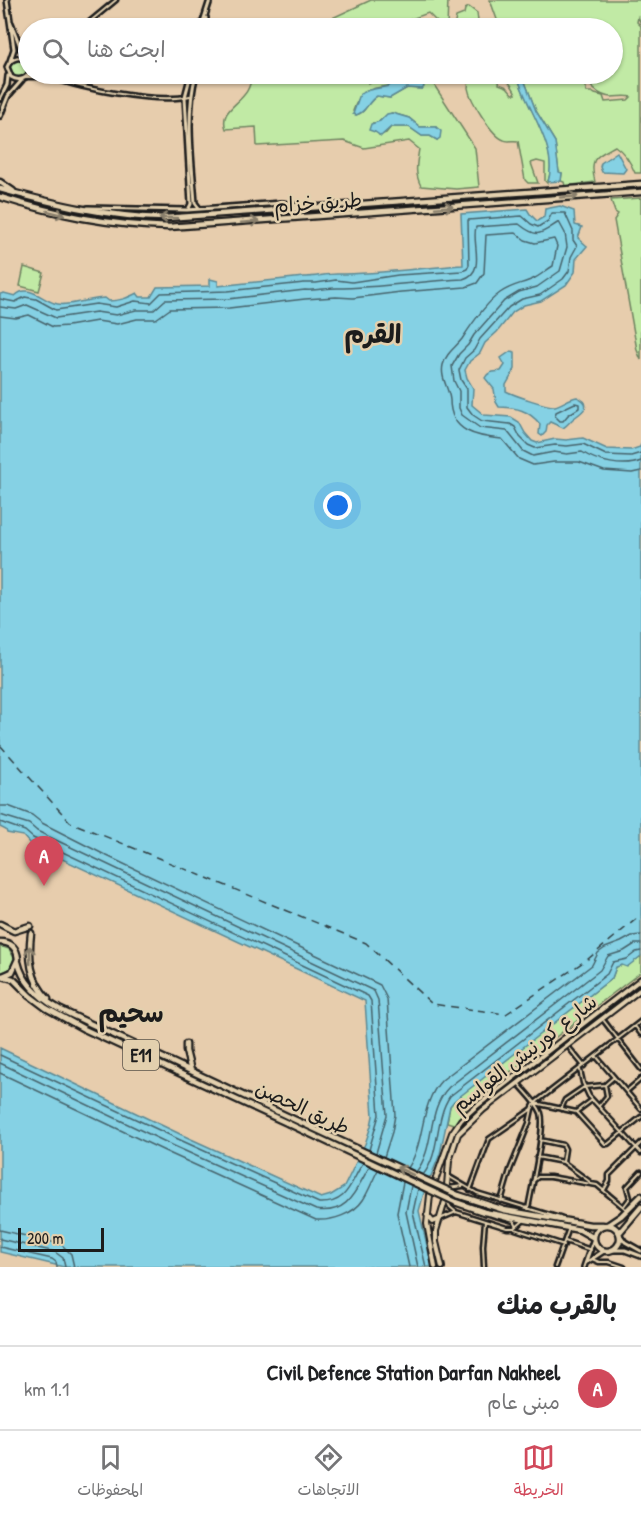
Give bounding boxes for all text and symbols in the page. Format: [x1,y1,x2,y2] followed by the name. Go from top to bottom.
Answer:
[18,18,623,84] search box
[87,34,166,64] text: ابحث هنا
[39,35,72,68] icon: search
[273,185,363,221] street label: طريق خزام
[558,192,578,203] one-way arrow
[434,201,454,212] one-way arrow
[47,207,66,219] one-way arrow
[159,212,179,224] one-way arrow
[239,216,259,227] one-way arrow
[345,316,401,354] district label: القرم
[323,491,352,520] your location
[24,836,63,886] pin: A
[24,946,35,965] one-way arrow
[446,988,603,1120] street label: شارع كورنيش القواسم
[98,995,164,1033] district label: سحيم
[123,1040,159,1070] road number: E11
[251,1073,355,1141] street label: طريق الحصن
[397,1164,415,1176] one-way arrow
[18,1225,104,1252] scale bar
[27,1227,63,1249] text: 200 m
[497,1287,617,1322] text: بالقرب منك
[266,1357,560,1387] text: Civil Defence Station Darfan Nakheel
[24,1375,69,1402] text: 1.1 km
[593,1375,602,1402] text: A
[487,1388,560,1415] text: مبنى عام
[77,1441,143,1504] tab: المحفوظات
[298,1441,359,1504] tab: الاتجاهات
[514,1441,564,1504] tab: الخريطة

